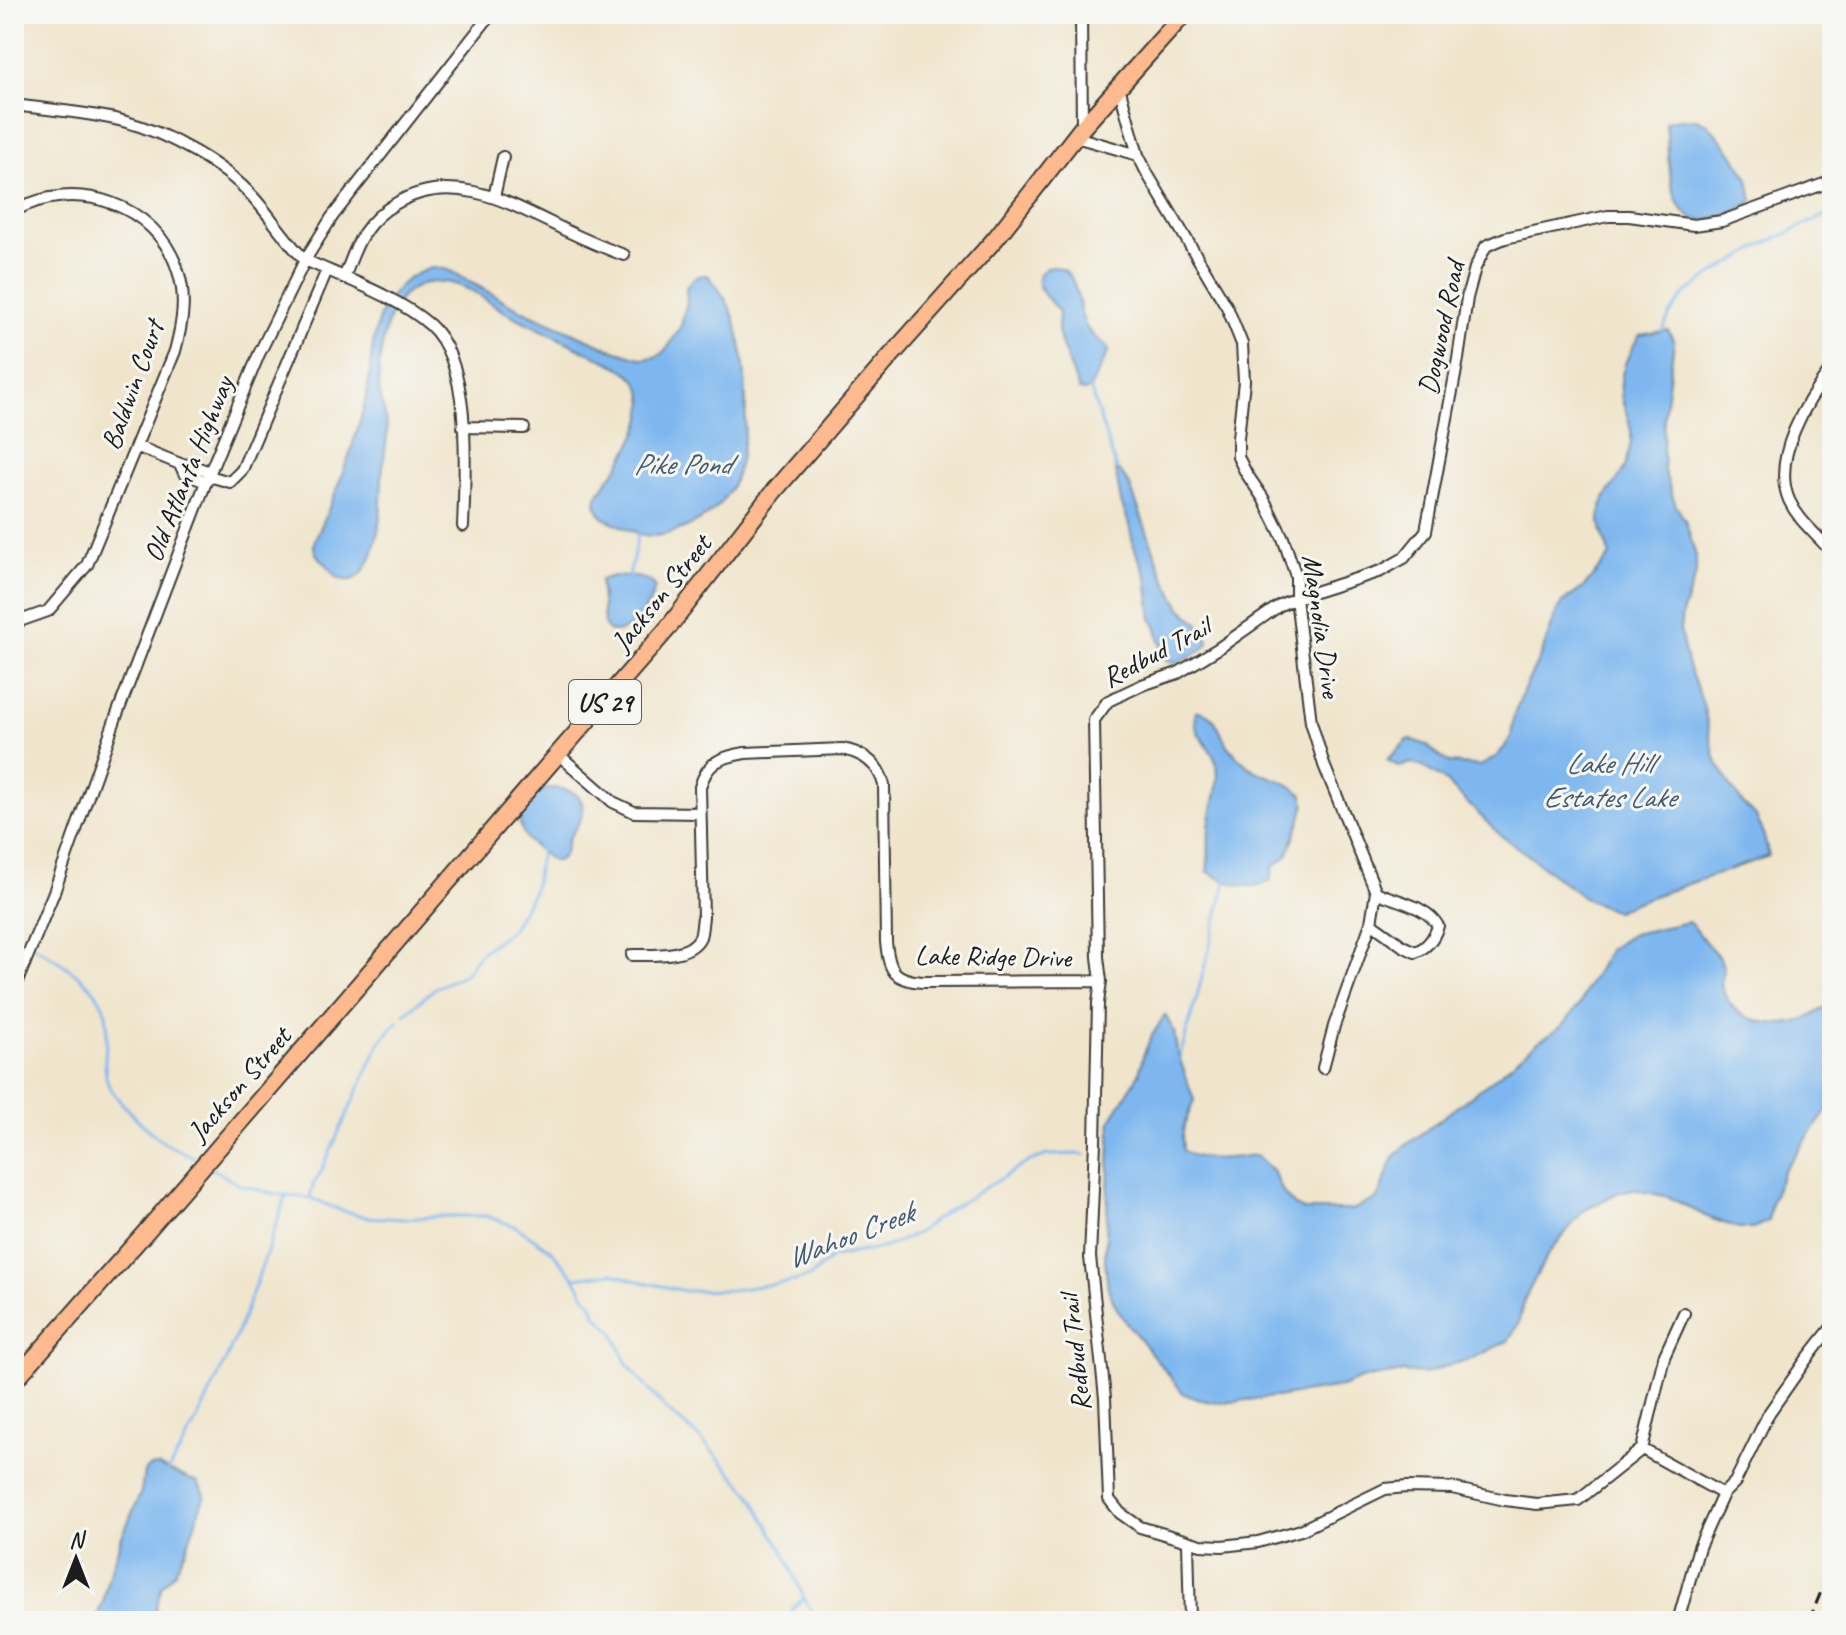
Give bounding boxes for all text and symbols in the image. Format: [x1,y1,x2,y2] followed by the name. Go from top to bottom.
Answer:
[1410,254,1473,398] street label: Dogwood Road
[93,312,173,454] street label: Baldwin Court
[135,369,242,567] street label: Old Atlanta Highway
[633,445,740,483] water label: Pike Pond
[602,525,720,660] street label: Jackson Street
[1295,552,1350,702] street label: Magnolia Drive
[1096,607,1221,695] street label: Redbud Trail
[569,680,641,724] road number: US 29
[1543,744,1679,816] water label: Lake Hill Estates Lake
[915,937,1073,975] street label: Lake Ridge Drive
[179,1018,300,1150] street label: Jackson Street
[781,1191,924,1277] water label: Wahoo Creek
[1051,1288,1099,1413] street label: Redbud Trail
[36,1519,116,1599] north arrow
[69,1526,86,1554] text: N

